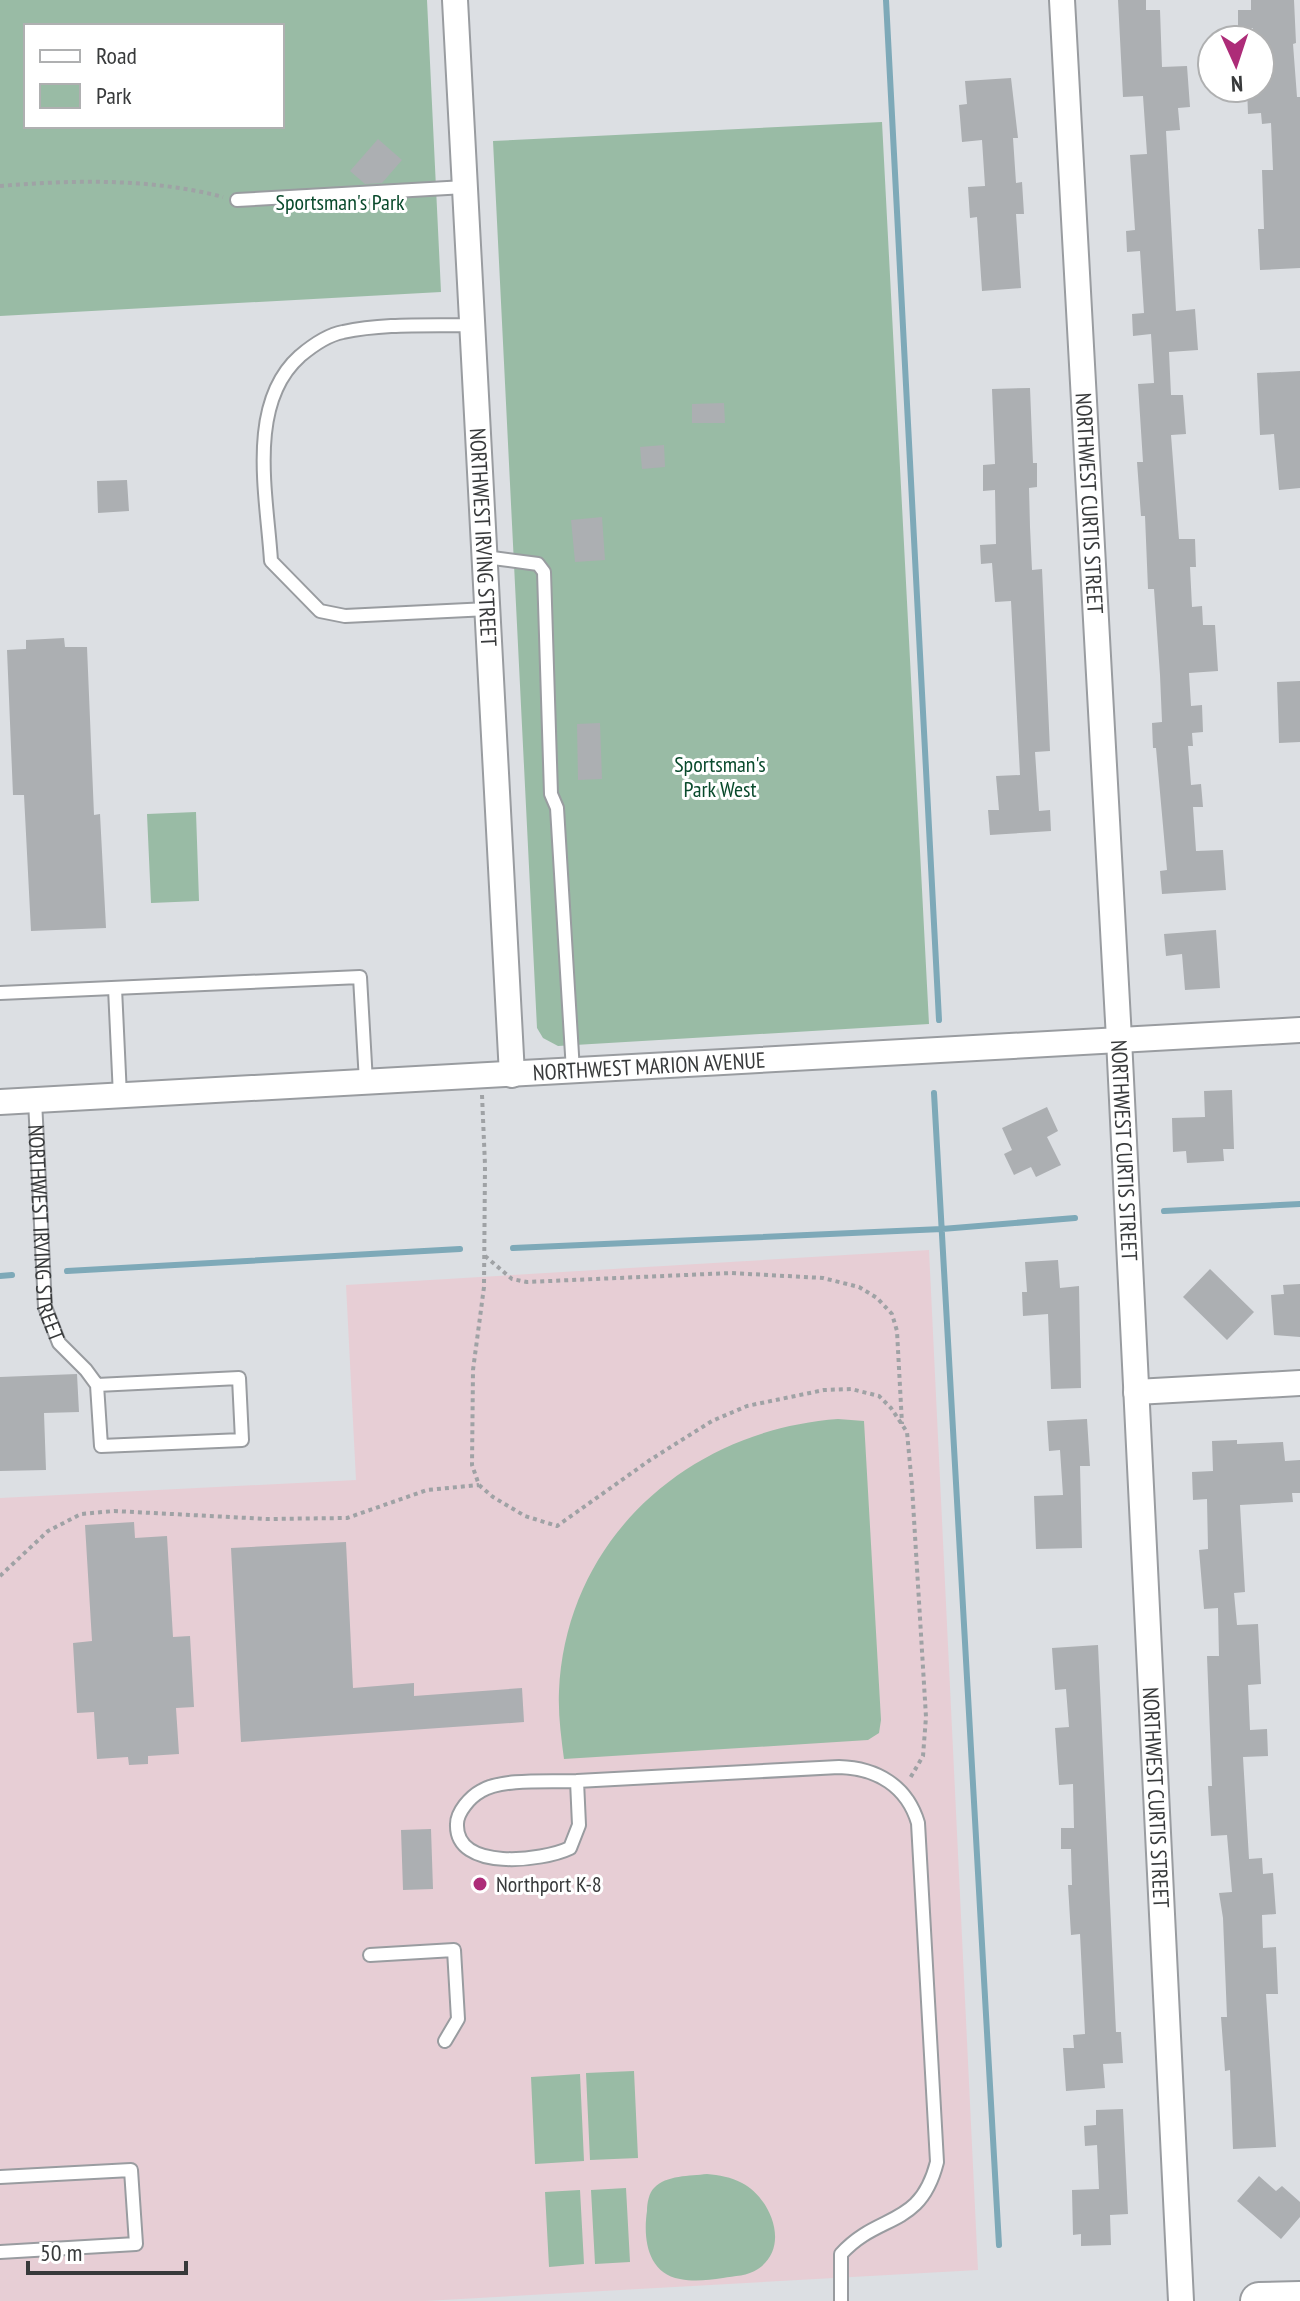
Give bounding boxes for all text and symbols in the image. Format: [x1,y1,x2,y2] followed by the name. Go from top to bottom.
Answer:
[24,24,284,128] legend
[1196,24,1276,104] north arrow
[96,40,137,71] text: Road
[1230,70,1244,98] text: N
[96,80,132,111] text: Park
[276,188,405,216] park label: Sportsman's Park
[1070,392,1110,615] street label: NORTHWEST CURTIS STREET
[464,427,503,647] street label: NORTHWEST IRVING STREET
[674,750,766,803] park label: Sportsman's Park West
[1105,1039,1144,1262] street label: NORTHWEST CURTIS STREET
[532,1046,766,1086] street label: NORTHWEST MARION AVENUE
[22,1124,71,1346] street label: NORTHWEST IRVING STREET
[1137,1686,1176,1909] street label: NORTHWEST CURTIS STREET
[496,1870,602,1898] place label: Northport K-8
[471,1875,489,1893] marker: Northport K-8
[28,2225,186,2275] scale bar
[40,2237,82,2268] text: 50 m

